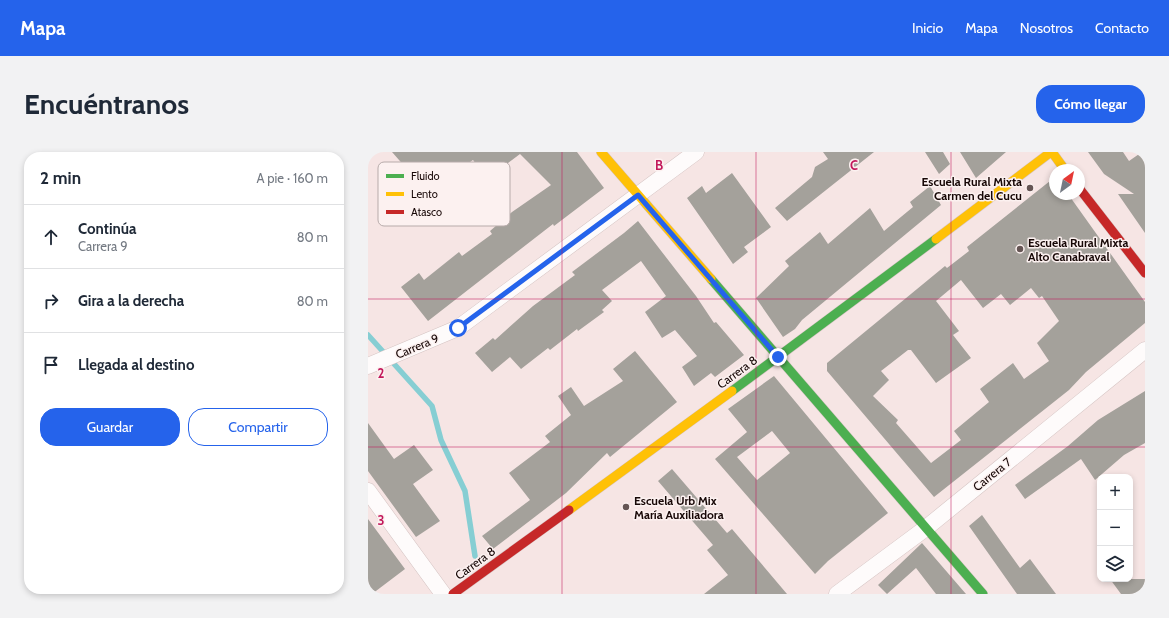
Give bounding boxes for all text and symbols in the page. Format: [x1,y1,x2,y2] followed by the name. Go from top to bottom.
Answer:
[20,17,66,40] text: Mapa
[912,19,943,37] text: Inicio
[965,19,998,37] text: Mapa
[1020,19,1073,37] text: Nosotros
[1095,19,1149,37] text: Contacto
[1036,85,1145,123] button: Cómo llegar
[24,87,189,121] text: Encuéntranos
[655,157,663,173] text: B
[850,157,858,173] text: C
[378,162,510,226] legend
[1049,164,1085,200] north arrow
[40,168,81,188] text: 2 min
[411,169,440,183] text: Fluido
[256,170,328,186] text: A pie · 160 m
[922,174,1022,203] place label: Escuela Rural Mixta Carmen del Cucu
[1025,183,1035,193] marker: Escuela Rural Mixta Carmen del Cucu
[411,187,438,201] text: Lento
[411,205,442,219] text: Atasco
[78,220,136,238] text: Continúa
[40,226,62,248] icon: ahead
[297,229,328,245] text: 80 m
[1028,235,1128,264] place label: Escuela Rural Mixta Alto Canabraval
[78,238,128,254] text: Carrera 9
[1015,244,1025,254] marker: Escuela Rural Mixta Alto Canabraval
[40,290,62,312] icon: right
[78,292,184,310] text: Gira a la derecha
[297,293,328,309] text: 80 m
[449,319,467,337] route start
[393,330,441,362] street label: Carrera 9
[769,348,787,366] route end
[714,352,760,392] street label: Carrera 8
[40,354,62,376] icon: arrive
[78,356,194,374] text: Llegada al destino
[378,365,385,381] text: 2
[40,408,180,446] button: Guardar
[188,408,328,446] button: Compartir
[970,454,1014,494] street label: Carrera 7
[1097,474,1133,582] map controls
[1097,474,1133,510] button: +
[634,493,724,522] place label: Escuela Urb Mix María Auxiliadora
[621,502,631,512] marker: Escuela Urb Mix María Auxiliadora
[1097,510,1133,546] button: −
[377,512,385,528] text: 3
[452,543,498,583] street label: Carrera 8
[1097,546,1133,582] button: layers

